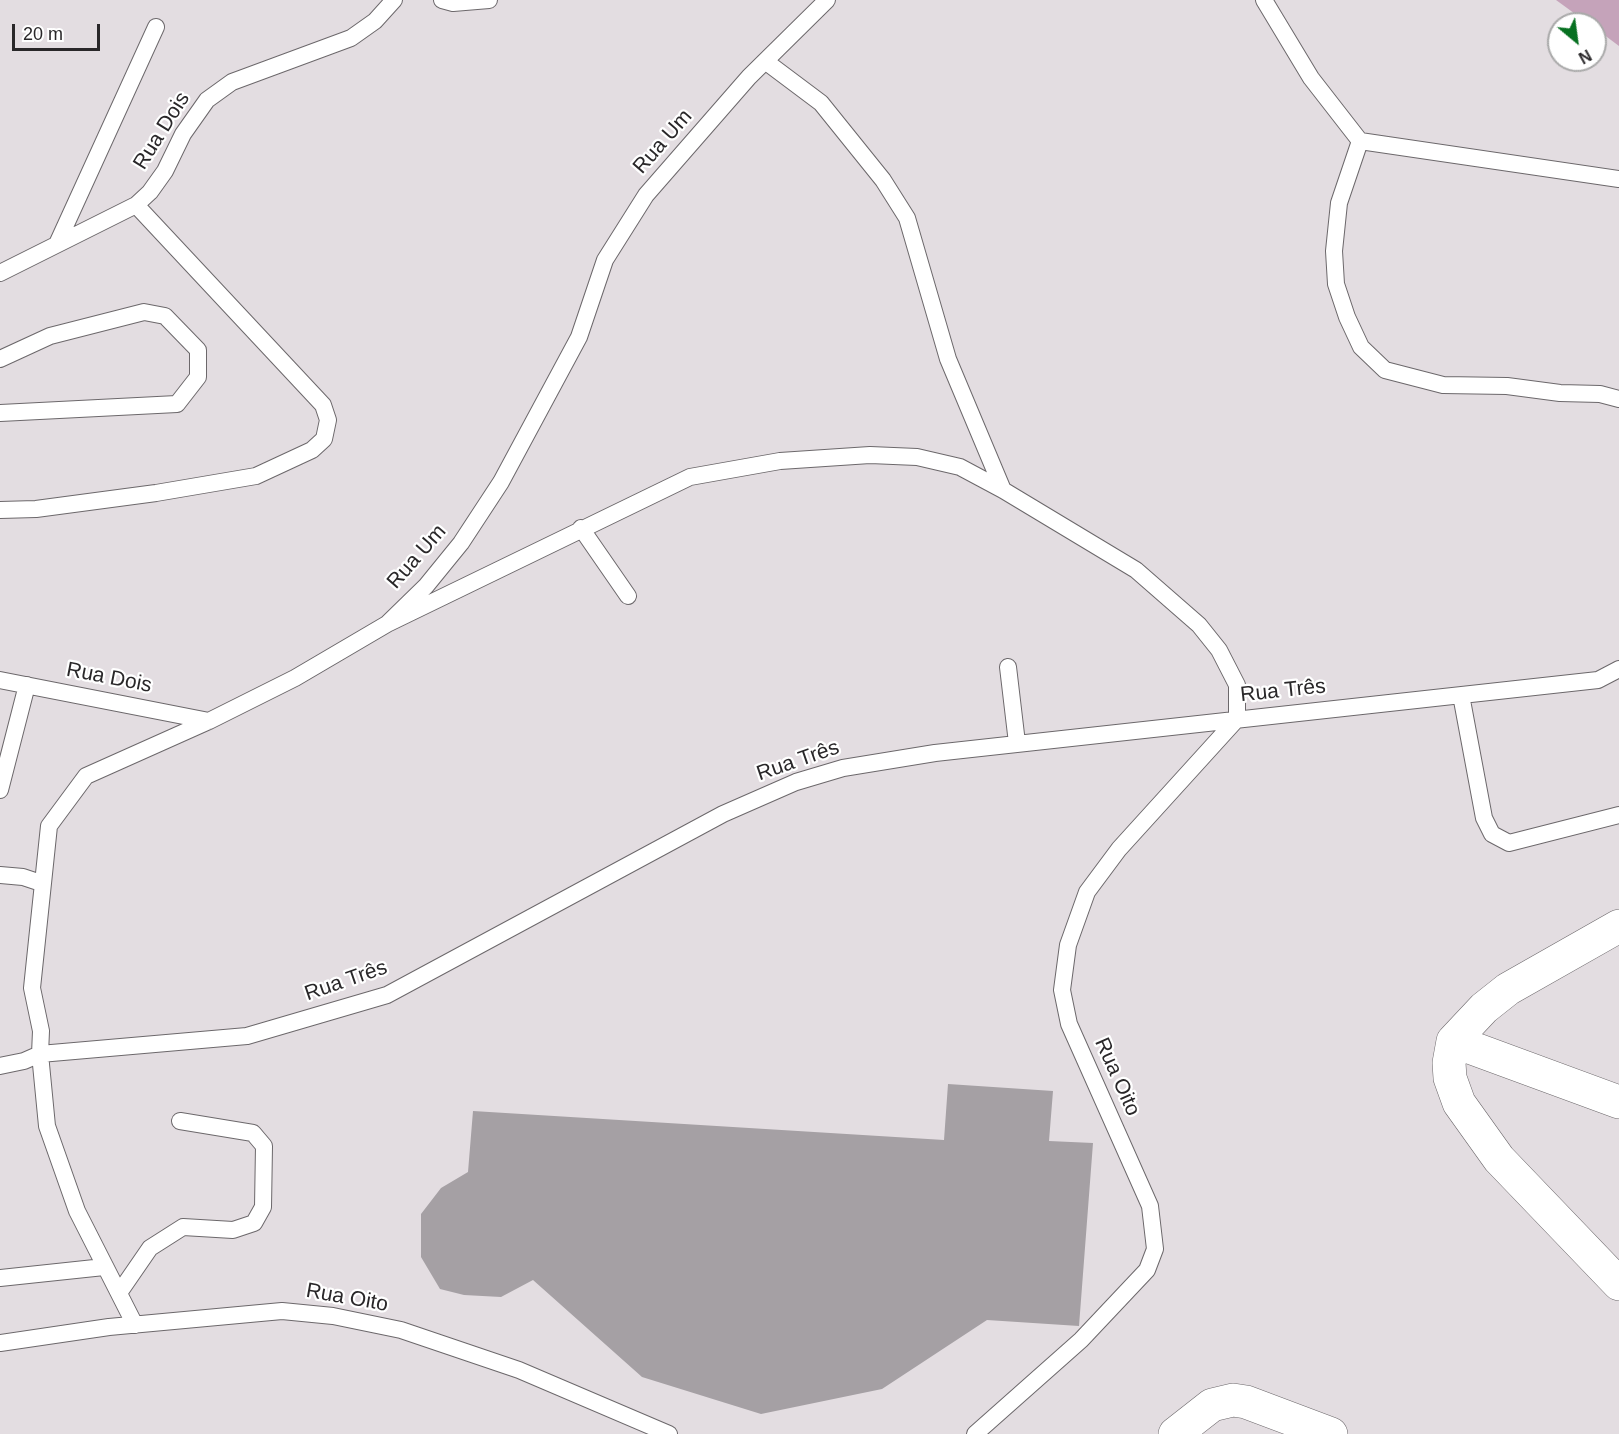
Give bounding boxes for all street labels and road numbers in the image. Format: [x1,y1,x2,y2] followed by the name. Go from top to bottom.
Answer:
[128,88,196,174] street label: Rua Dois
[628,105,698,179] street label: Rua Um
[382,520,452,594] street label: Rua Um
[64,657,154,699] street label: Rua Dois
[1239,674,1327,708] street label: Rua Três
[753,735,843,787] street label: Rua Três
[301,955,391,1007] street label: Rua Três
[1089,1034,1145,1120] street label: Rua Oito
[304,1278,390,1318] street label: Rua Oito

